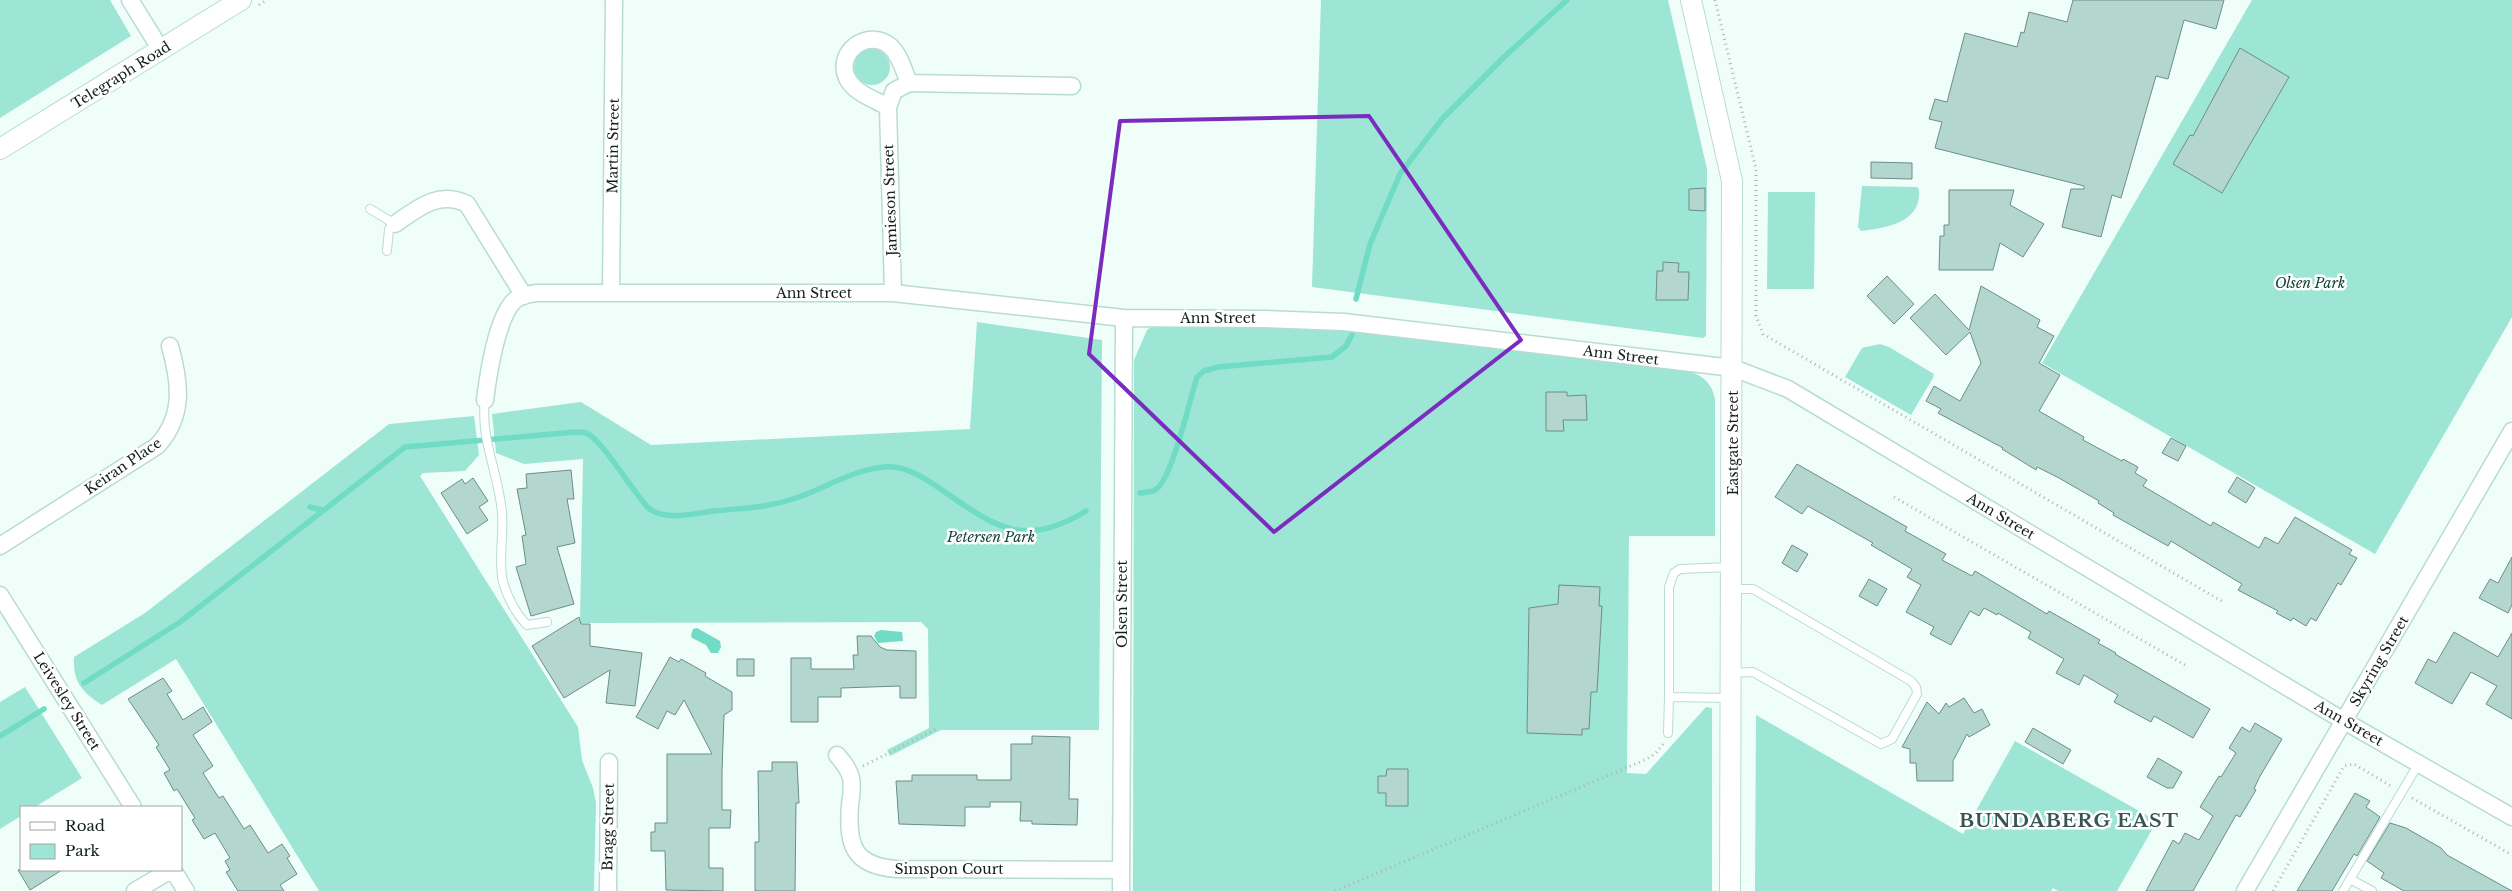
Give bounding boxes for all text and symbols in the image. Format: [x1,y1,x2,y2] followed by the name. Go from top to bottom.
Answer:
[68,37,174,113] street label: Telegraph Road
[603,97,623,194] street label: Martin Street
[879,143,901,258] street label: Jamieson Street
[2275,274,2345,292] park label: Olsen Park
[775,284,853,302] street label: Ann Street
[1179,309,1257,327] street label: Ann Street
[1581,341,1661,369] street label: Ann Street
[1724,390,1742,496] street label: Eastgate Street
[81,434,165,498] street label: Keiran Place
[1963,488,2039,544] street label: Ann Street
[946,528,1035,546] park label: Petersen Park
[1113,559,1131,648] street label: Olsen Street
[2346,612,2413,710] street label: Skyring Street
[30,649,105,754] street label: Leivesley Street
[2311,696,2387,750] street label: Ann Street
[598,782,618,871] street label: Bragg Street
[20,806,182,871] legend
[1959,809,2179,832] district label: BUNDABERG EAST
[65,816,105,835] text: Road
[65,841,101,860] text: Park
[894,860,1004,878] street label: Simspon Court

